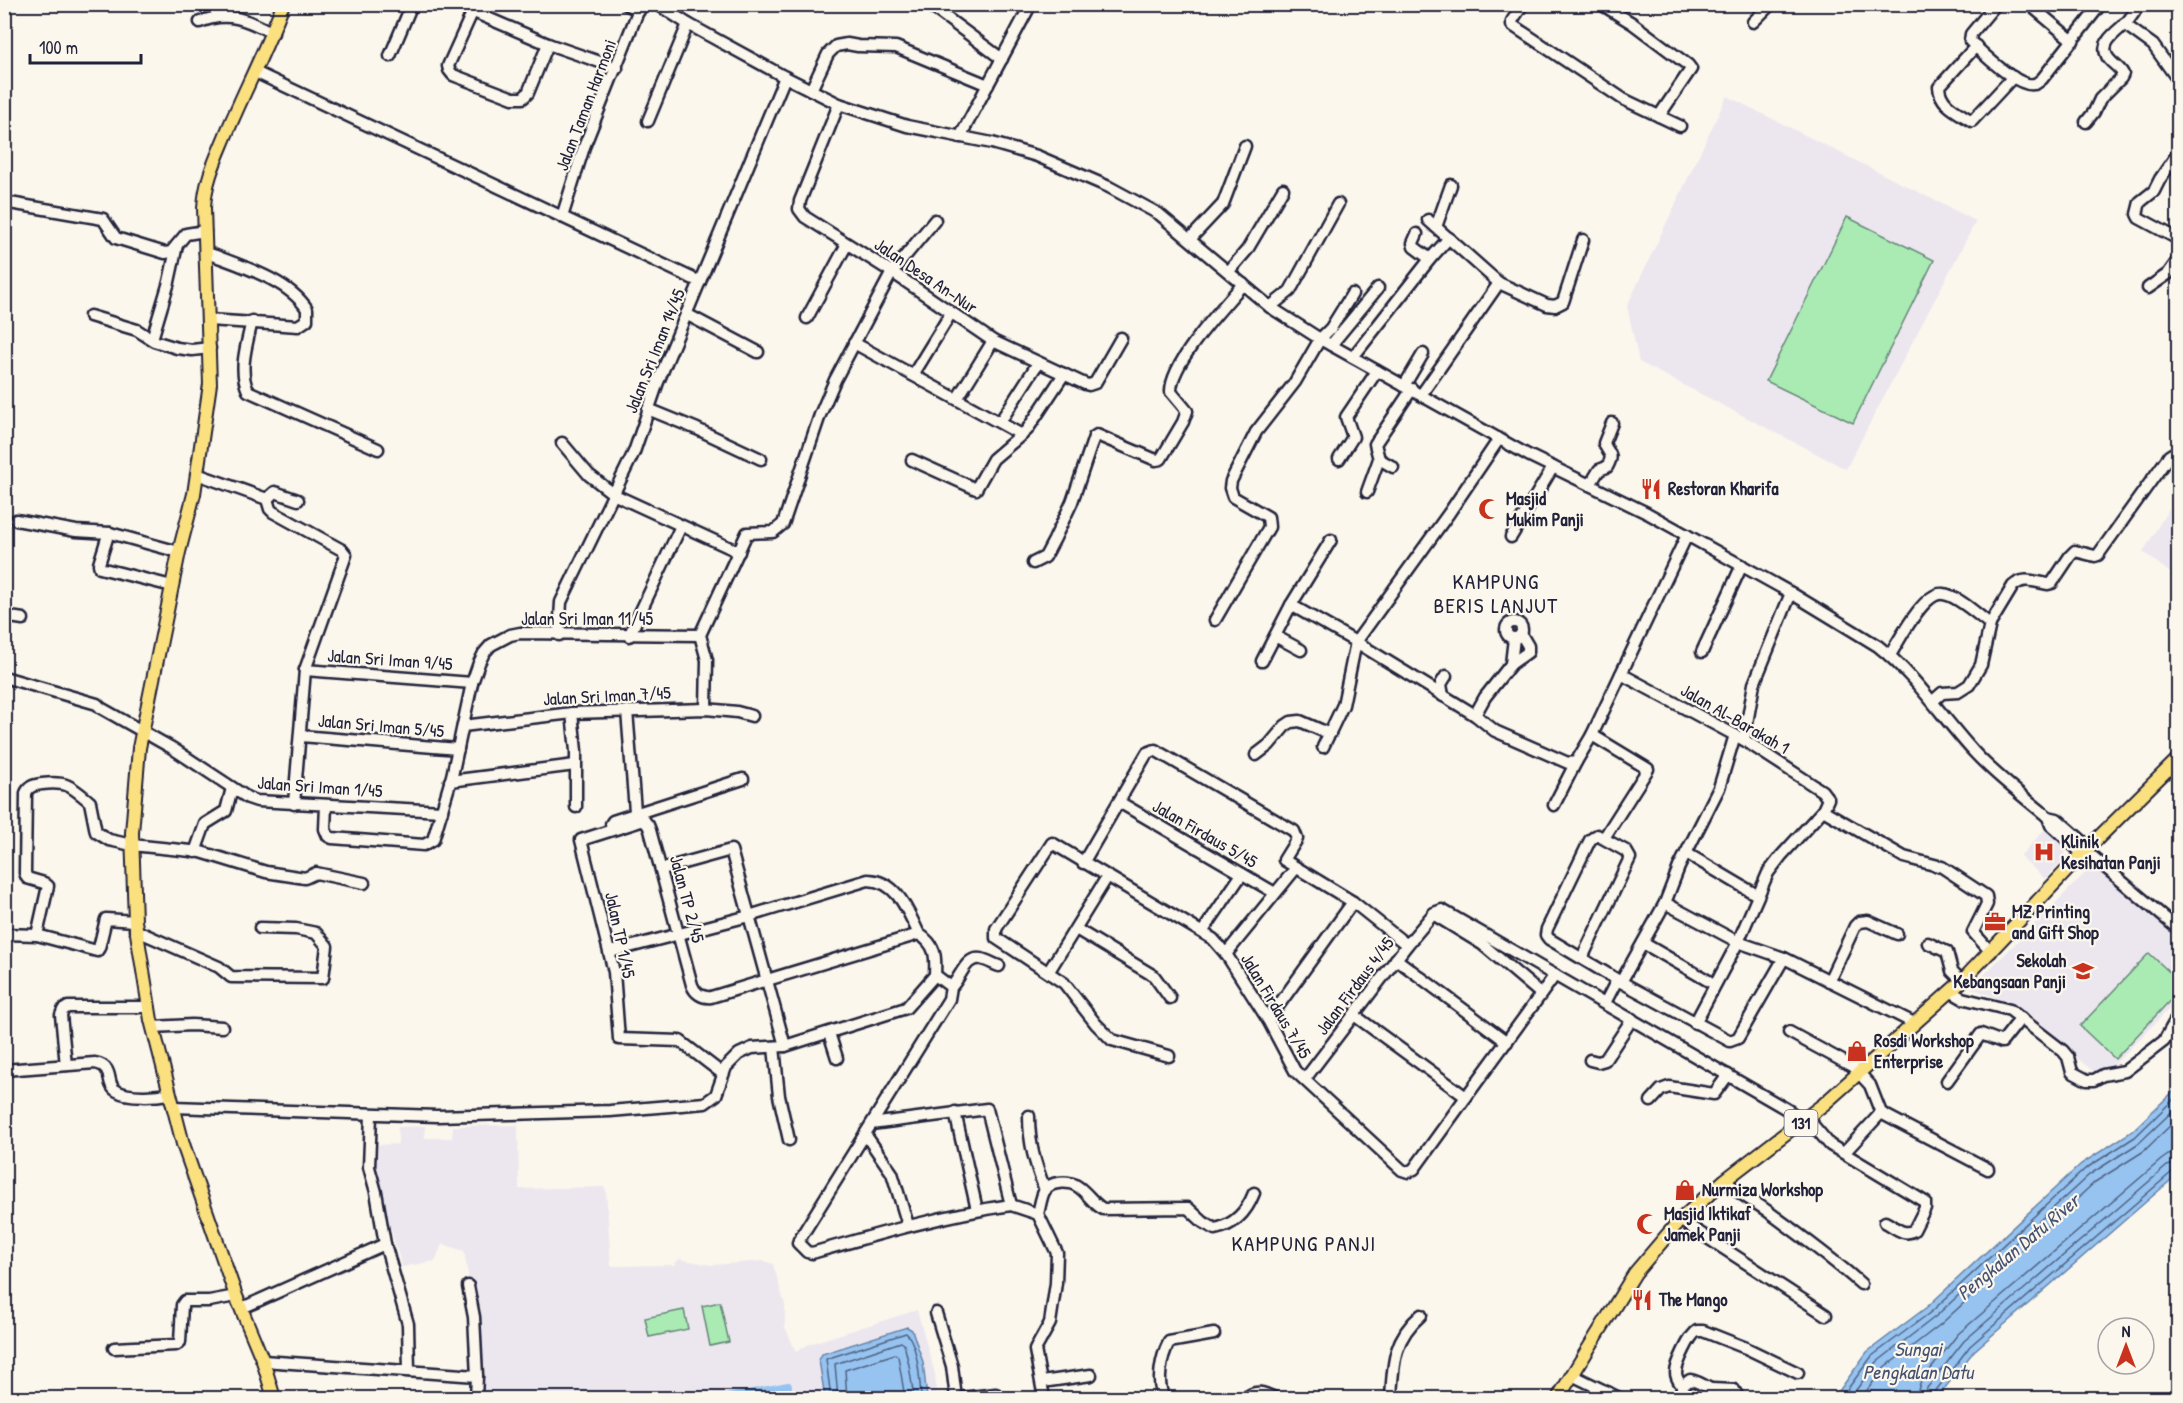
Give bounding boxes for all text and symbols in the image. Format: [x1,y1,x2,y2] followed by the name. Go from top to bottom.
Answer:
[30,27,141,65] scale bar
[39,35,78,60] text: 100 m
[549,35,622,174] street label: Jalan Taman Harmoni
[870,232,983,319] street label: Jalan Desa An-Nur
[618,284,691,417] street label: Jalan Sri Iman 14/45
[1668,476,1779,501] place label: Restoran Kharifa
[1639,477,1663,501] restaurant icon: Restoran Kharifa
[1506,486,1584,532] place label: Masjid Mukim Panji
[1477,497,1501,521] mosque icon: Masjid Mukim Panji
[1433,567,1559,620] district label: KAMPUNG BERIS LANJUT
[521,606,653,631] street label: Jalan Sri Iman 11/45
[327,643,454,676] street label: Jalan Sri Iman 9/45
[1676,677,1794,760] street label: Jalan Al-Barakah 1
[542,680,672,711] street label: Jalan Sri Iman 7/45
[317,708,446,744] street label: Jalan Sri Iman 5/45
[257,770,384,803] street label: Jalan Sri Iman 1/45
[1148,793,1263,874] street label: Jalan Firdaus 5/45
[2061,829,2161,875] place label: Klinik Kesihatan Panji
[2032,840,2056,864] hospital icon: Klinik Kesihatan Panji
[664,852,711,946] street label: Jalan TP 2/45
[599,889,642,981] street label: Jalan TP 1/45
[2012,899,2099,946] place label: MZ Printing and Gift Shop
[1983,910,2007,934] office icon: MZ Printing and Gift Shop
[1310,931,1400,1040] street label: Jalan Firdaus 4/45
[1235,948,1318,1063] street label: Jalan Firdaus 7/45
[1953,948,2066,995] place label: Sekolah Kebangsaan Panji
[2071,959,2095,983] school or university icon: Sekolah Kebangsaan Panji
[1874,1028,1974,1075] place label: Rosdi Workshop Enterprise
[1845,1039,1869,1063] shop icon: Rosdi Workshop Enterprise
[1784,1110,1818,1136] road number: 131
[1702,1177,1823,1203] place label: Nurmiza Workshop
[1673,1178,1697,1202] shop icon: Nurmiza Workshop
[1951,1186,2087,1307] water label: Pengkalan Datu River
[1664,1201,1752,1247] place label: Masjid Iktikaf Jamek Panji
[1635,1212,1659,1236] mosque icon: Masjid Iktikaf Jamek Panji
[1231,1229,1377,1258] district label: KAMPUNG PANJI
[1658,1287,1728,1313] place label: The Mango
[1630,1288,1654,1312] restaurant icon: The Mango
[2096,1316,2156,1376] north arrow
[2122,1320,2131,1342] text: N
[1863,1335,1975,1386] water label: Sungai Pengkalan Datu

